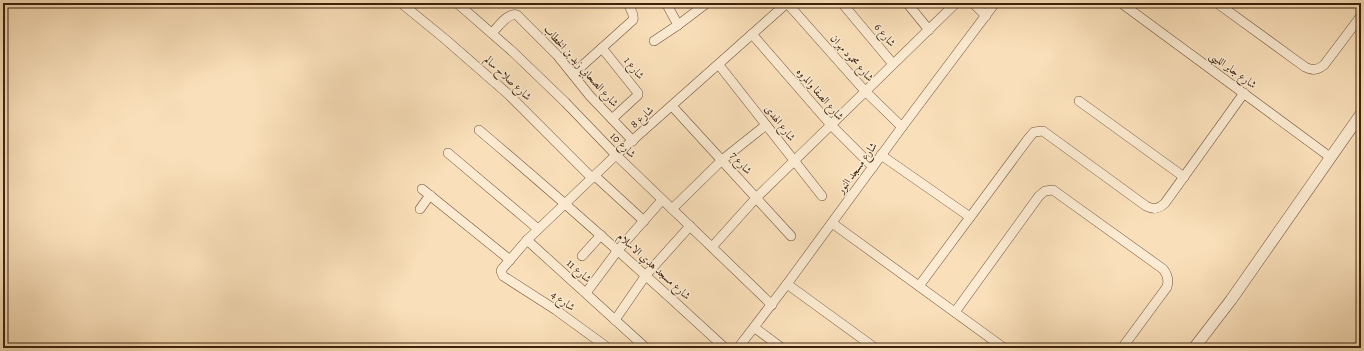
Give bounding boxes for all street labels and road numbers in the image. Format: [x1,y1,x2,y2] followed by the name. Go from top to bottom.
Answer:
[869,20,899,51] street label: شارع 6
[539,22,622,111] street label: شارع الصحابي زيد بن الخطاب
[825,31,877,86] street label: شارع محمود مهران
[1205,48,1260,94] street label: شارع جابر الليبى
[479,52,535,106] street label: شارع صلاح سالم
[619,54,648,84] street label: شارع 1
[791,64,847,125] street label: شارع الصفا والمروه
[759,102,799,146] street label: شارع الهدى
[627,103,658,133] street label: شارع 8
[605,129,639,163] street label: شارع 10
[833,139,882,199] street label: شارع مسجد النور
[725,148,755,179] street label: شارع 7
[613,229,694,305] street label: شارع مسجد هدي الاسلام
[562,256,595,288] street label: شارع 11
[547,287,578,316] street label: شارع 4

